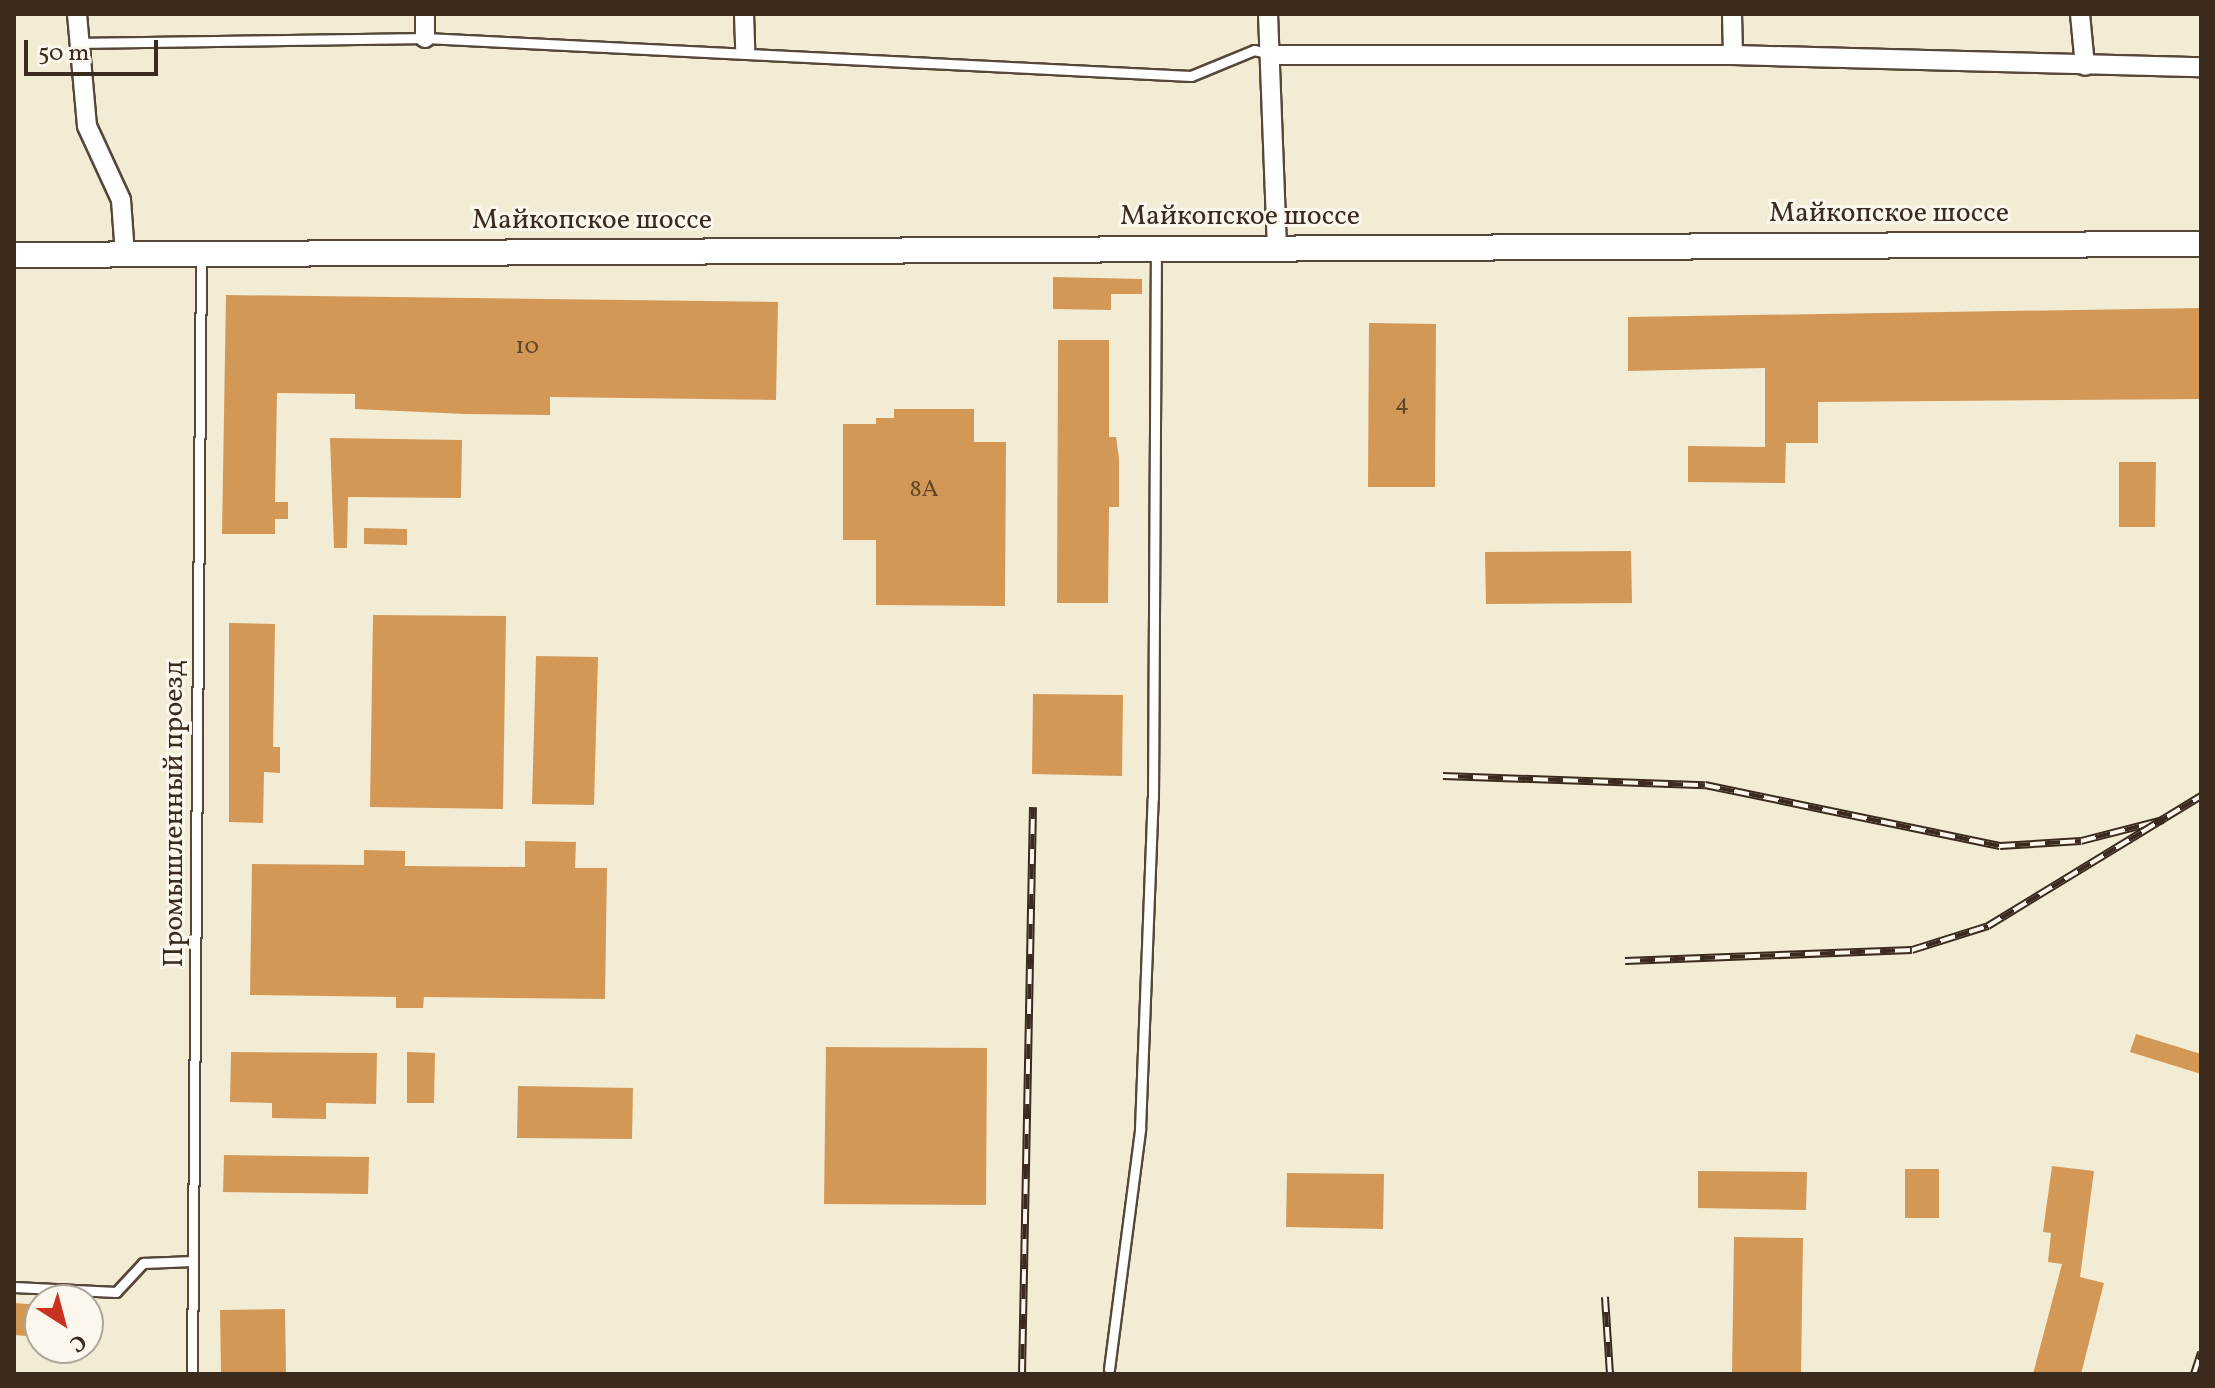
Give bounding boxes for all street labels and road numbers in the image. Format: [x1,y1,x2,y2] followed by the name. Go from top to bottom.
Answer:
[1769,197,2009,231] street label: Майкопское шоссе
[1120,200,1360,234] street label: Майкопское шоссе
[472,204,712,238] street label: Майкопское шоссе
[158,660,192,968] street label: Промышленный проезд

